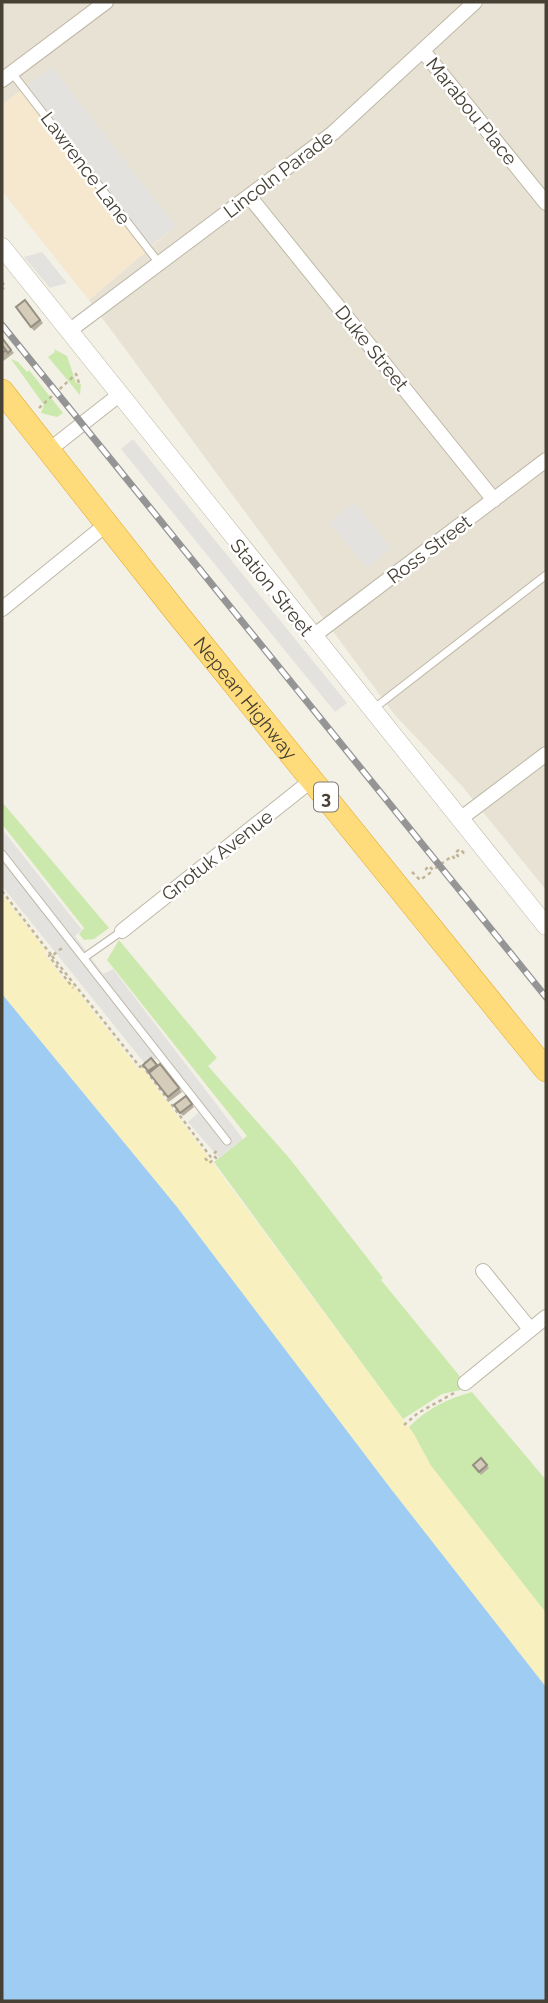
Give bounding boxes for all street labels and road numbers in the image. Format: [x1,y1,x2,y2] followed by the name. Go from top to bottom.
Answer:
[422,53,522,169] street label: Marabou Place
[37,107,135,229] street label: Lawrence Lane
[219,126,337,222] street label: Lincoln Parade
[331,301,413,395] street label: Duke Street
[383,510,476,588] street label: Ross Street
[226,534,318,640] street label: Station Street
[190,632,302,764] street label: Nepean Highway
[314,782,338,812] road number: 3
[157,805,277,905] street label: Gnotuk Avenue

